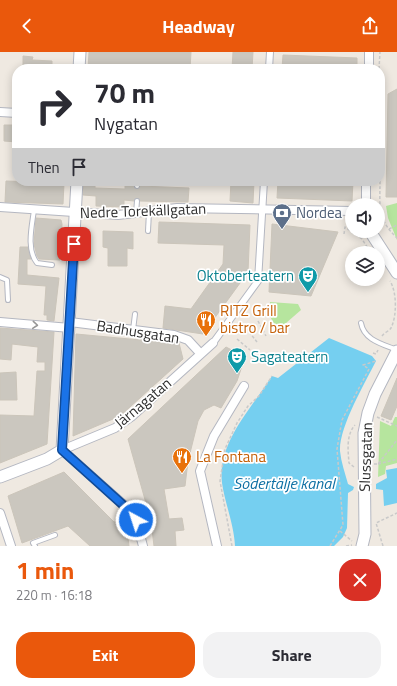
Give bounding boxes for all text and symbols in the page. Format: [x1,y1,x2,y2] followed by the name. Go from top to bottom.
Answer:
[162,13,235,40] text: Headway
[16,15,38,37] icon: back
[359,15,381,37] icon: share
[94,71,155,114] text: 70 m
[28,80,80,132] icon: right
[94,110,158,137] text: Nygatan
[28,156,60,179] text: Then
[68,156,90,178] icon: arrive
[80,197,206,224] street label: Nedre Torekällgatan
[345,198,385,286] map controls
[345,198,385,238] button: sound
[296,201,342,224] place label: Nordea
[271,202,293,230] bank icon: Nordea
[57,227,91,261] pin
[63,233,85,255] icon: arrive
[345,246,385,286] button: layers
[197,264,294,287] place label: Oktoberteatern
[297,265,319,293] theatre icon: Oktoberteatern
[220,299,290,339] place label: RITZ Grill bistro / bar
[195,309,217,337] restaurant icon: RITZ Grill bistro / bar
[95,314,181,349] street label: Badhusgatan
[32,320,38,329] one-way arrow
[251,345,328,368] place label: Sagateatern
[226,346,248,374] theatre icon: Sagateatern
[109,372,176,433] street label: Järnagatan
[353,422,378,492] street label: Slussgatan
[196,445,266,468] place label: La Fontana
[171,446,193,474] restaurant icon: La Fontana
[233,471,336,495] water label: Södertälje kanal
[115,499,157,541] position arrow
[16,552,74,588] text: 1 min
[339,559,381,601] button: close
[16,585,92,605] text: 220 m · 16:18
[16,632,195,678] button: Exit
[203,632,381,678] button: Share

